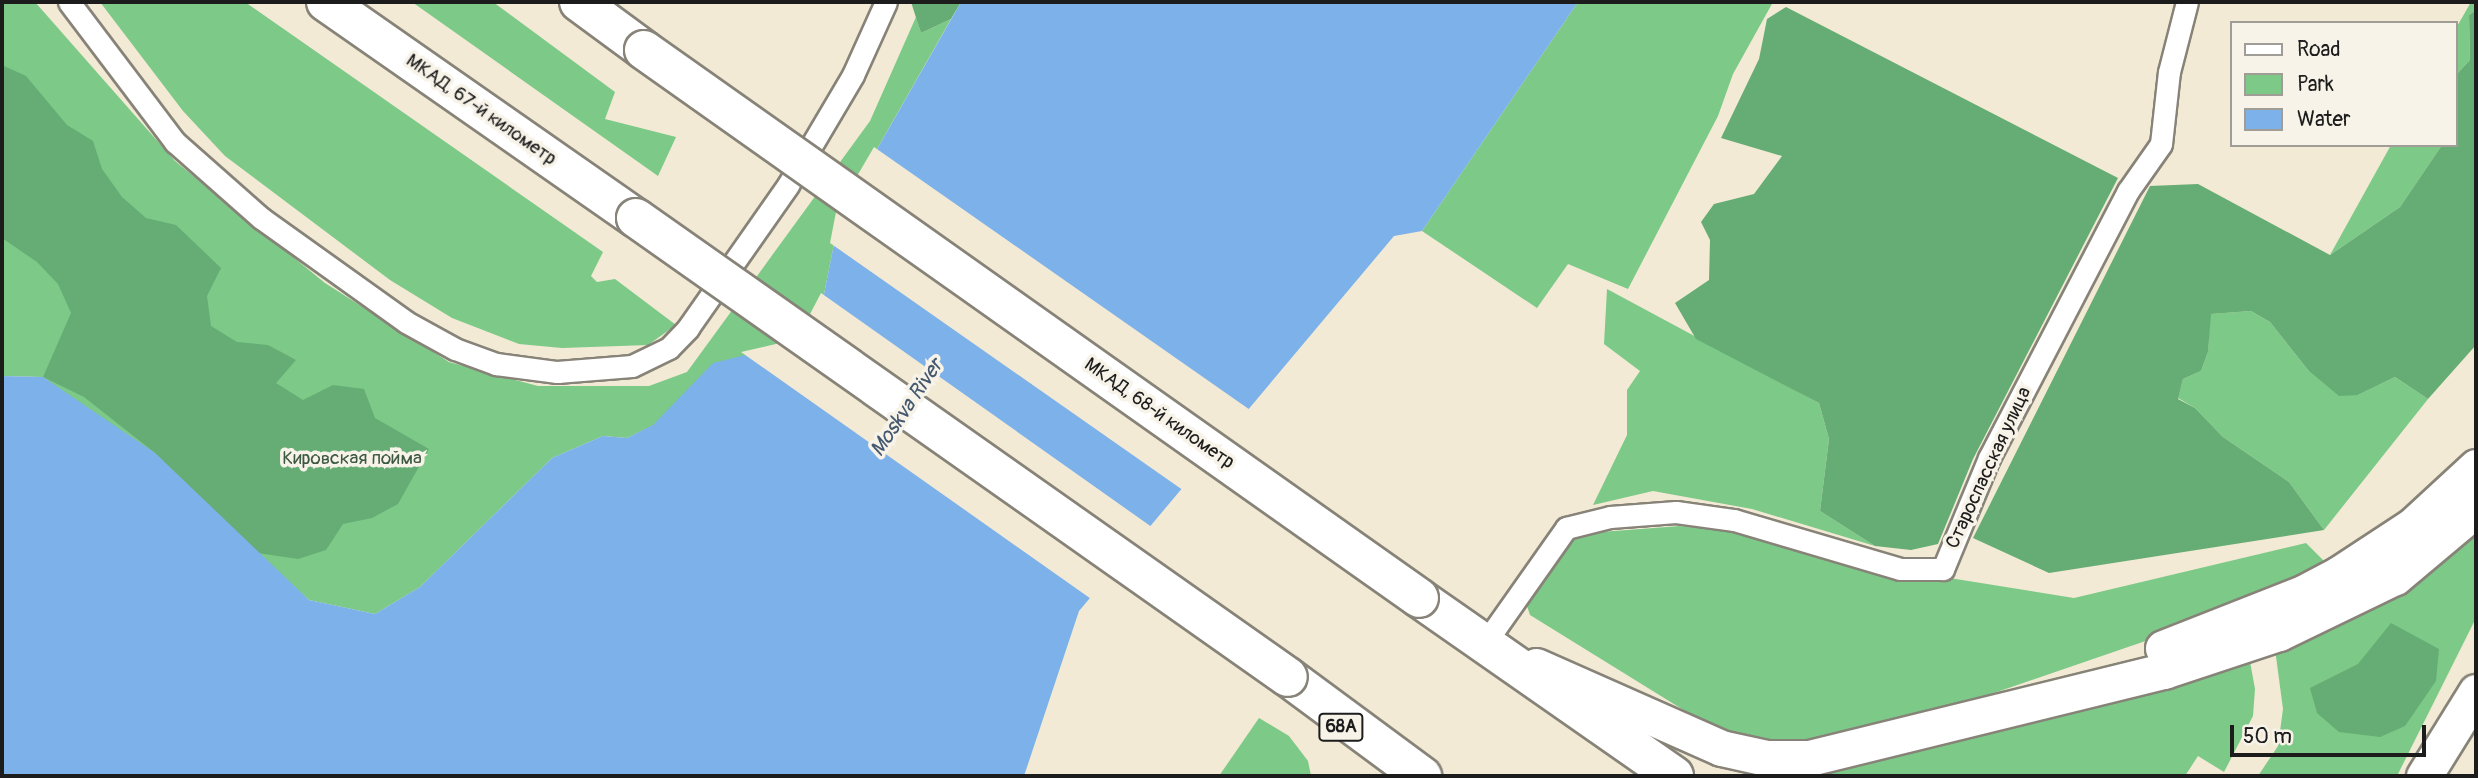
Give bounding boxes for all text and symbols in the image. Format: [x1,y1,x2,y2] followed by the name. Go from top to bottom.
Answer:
[2230,21,2457,147] legend
[2297,36,2341,63] text: Road
[401,50,561,170] street label: МКАД, 67-й километр
[2297,71,2334,98] text: Park
[2297,106,2350,133] text: Water
[865,354,949,462] water label: Moskva River
[1080,354,1238,474] street label: МКАД, 68-й километр
[1942,384,2036,552] street label: Староспасская улица
[282,448,422,470] park label: Кировская пойма
[1318,712,1364,742] road number: 68A
[2233,712,2429,756] scale bar
[2243,723,2292,750] text: 50 m

